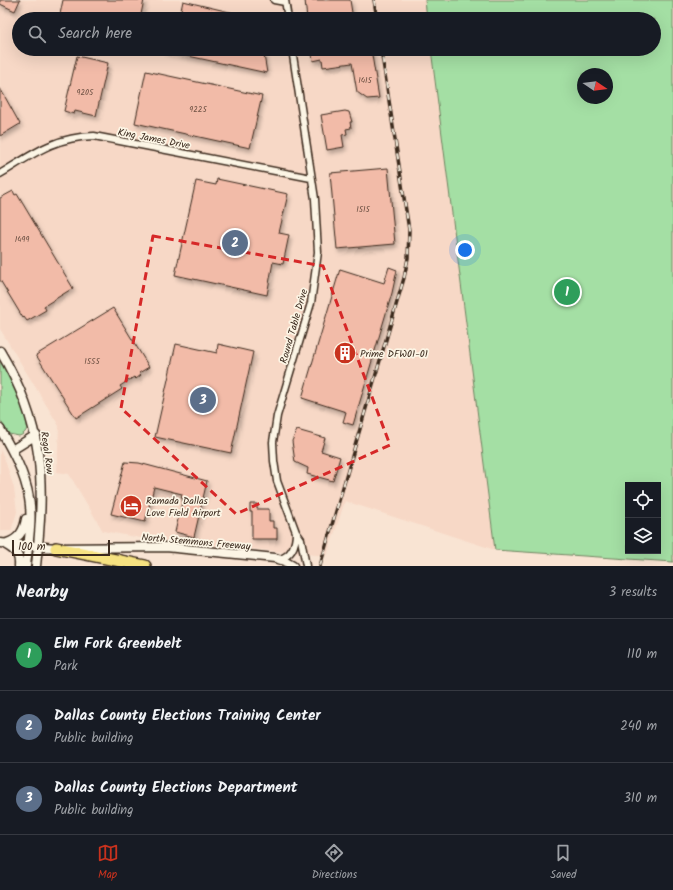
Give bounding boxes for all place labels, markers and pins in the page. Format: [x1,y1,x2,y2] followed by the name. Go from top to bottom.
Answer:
[222,228,248,258] pin: 2
[554,277,580,307] pin: 1
[332,340,358,366] building icon: Prime DFW01-01
[360,346,428,362] place label: Prime DFW01-01
[190,385,216,415] pin: 3
[118,493,144,519] hotel icon: Ramada Dallas Love Field Airport
[146,493,221,521] place label: Ramada Dallas Love Field Airport

